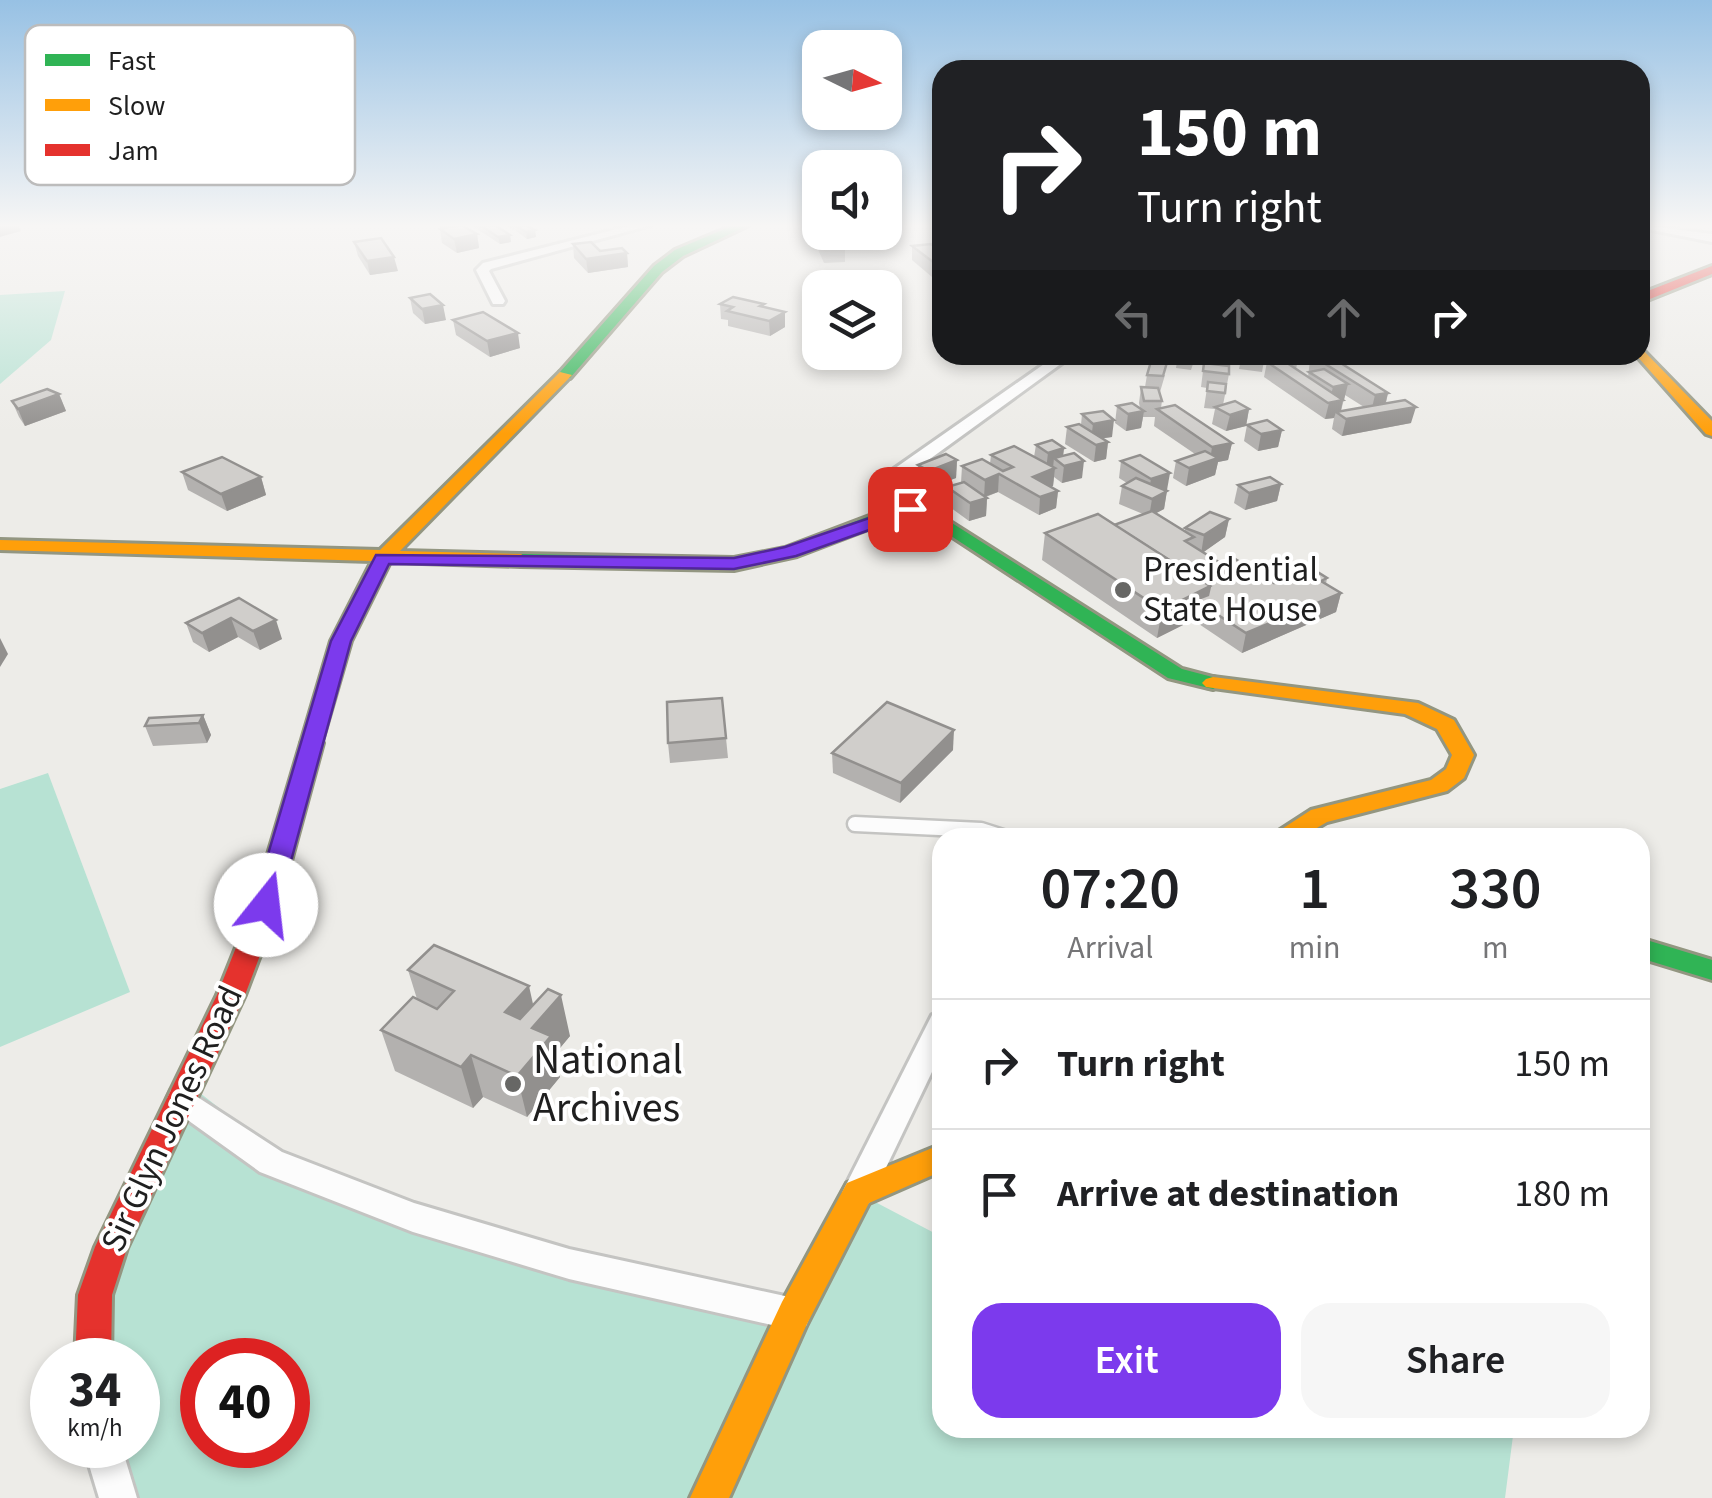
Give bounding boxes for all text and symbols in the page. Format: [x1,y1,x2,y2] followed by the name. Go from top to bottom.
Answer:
[25,25,355,185] legend
[802,30,902,130] north arrow
[802,30,902,370] map controls
[108,41,156,81] text: Fast
[1137,83,1322,183] text: 150 m
[108,86,165,126] text: Slow
[972,100,1102,230] icon: right
[108,131,159,171] text: Jam
[802,150,902,250] button: sound
[1137,176,1322,240] text: Turn right
[802,270,902,370] button: layers
[1106,290,1161,345] icon: left
[1211,290,1266,345] icon: ahead
[1316,290,1371,345] icon: ahead
[1421,290,1476,345] icon: right
[868,467,953,552] pin
[883,482,938,537] icon: arrive
[1143,545,1318,635] place label: Presidential State House
[1112,579,1134,601] marker: Presidential State House
[1041,847,1180,932] text: 07:20
[1299,847,1330,932] text: 1
[1449,847,1541,932] text: 330
[214,853,318,957] position arrow
[1067,925,1153,971] text: Arrival
[1289,925,1341,971] text: min
[1482,925,1509,971] text: m
[88,978,256,1260] street label: Sir Glyn Jones Road
[533,1030,683,1138] place label: National Archives
[972,1037,1027,1092] icon: right
[1057,1037,1225,1091] text: Turn right
[1514,1037,1610,1091] text: 150 m
[502,1073,524,1095] marker: National Archives
[972,1167,1027,1222] icon: arrive
[1057,1167,1399,1221] text: Arrive at destination
[1514,1167,1610,1221] text: 180 m
[972,1303,1281,1418] button: Exit
[1301,1303,1610,1418] button: Share
[180,1338,310,1468] speed limit sign: 40
[69,1355,121,1426] text: 34
[67,1410,123,1446] text: km/h

